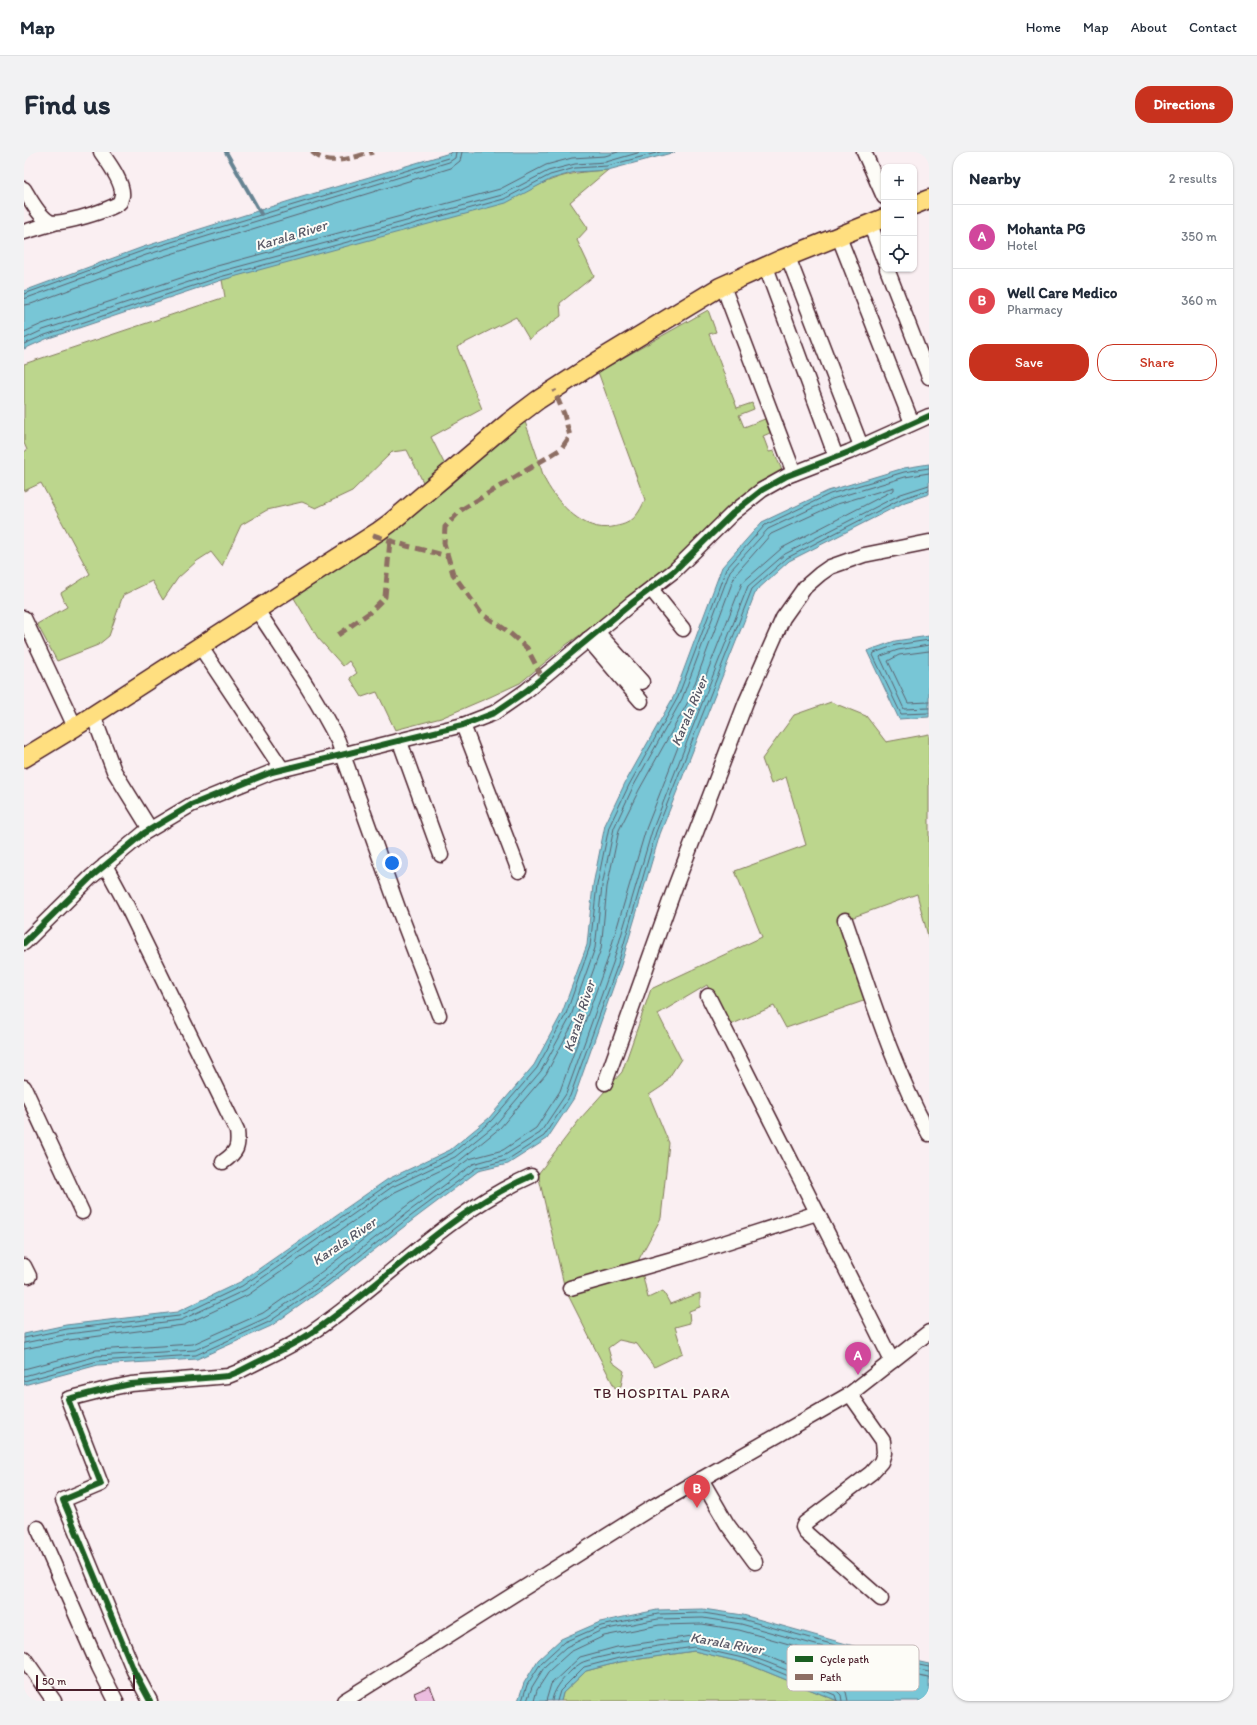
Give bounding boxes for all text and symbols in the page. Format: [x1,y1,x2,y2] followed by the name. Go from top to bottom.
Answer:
[20,16,55,39] text: Map
[1026,19,1061,36] text: Home
[1083,19,1109,36] text: Map
[1131,19,1167,36] text: About
[1189,19,1237,36] text: Contact
[1135,86,1233,123] button: Directions
[24,87,111,121] text: Find us
[881,164,917,272] map controls
[881,164,917,200] button: +
[969,168,1021,188] text: Nearby
[1169,171,1217,186] text: 2 results
[881,200,917,236] button: −
[253,216,330,254] water label: Karala River
[1007,220,1086,238] text: Mohanta PG
[978,229,986,244] text: A
[1181,229,1217,244] text: 350 m
[881,236,917,272] button: locate
[1007,238,1037,253] text: Hotel
[1007,284,1117,302] text: Well Care Medico
[978,293,986,308] text: B
[1181,293,1217,308] text: 360 m
[1007,302,1063,317] text: Pharmacy
[969,344,1089,381] button: Save
[1097,344,1217,381] button: Share
[667,673,712,748] water label: Karala River
[382,853,402,873] your location
[560,977,599,1054] water label: Karala River
[309,1213,381,1269] water label: Karala River
[845,1342,871,1375] pin: A
[593,1385,731,1402] district label: TB HOSPITAL PARA
[684,1475,710,1508] pin: B
[689,1629,766,1659] water label: Karala River
[787,1645,919,1691] legend
[820,1653,869,1666] text: Cycle path
[820,1671,842,1684] text: Path
[36,1673,135,1692] scale bar
[42,1675,66,1688] text: 50 m

